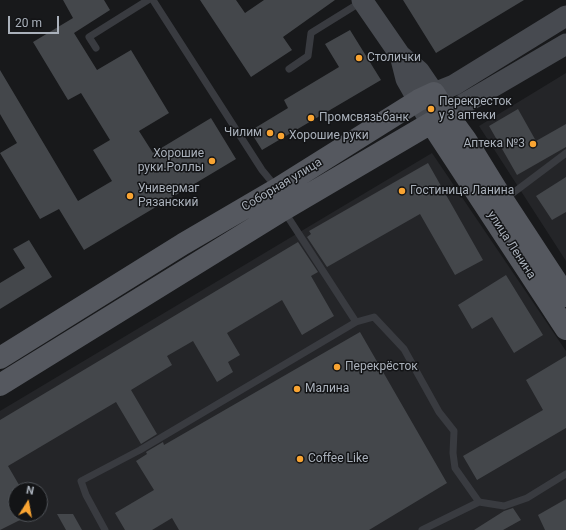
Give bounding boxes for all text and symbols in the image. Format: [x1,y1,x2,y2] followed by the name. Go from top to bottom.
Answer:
[10,8,61,34] scale bar
[15,16,42,30] text: 20 m
[367,51,421,65] place label: Столички
[354,53,364,63] marker: Столички
[439,95,512,123] place label: Перекресток у 3 аптеки
[426,104,436,114] marker: Перекресток у 3 аптеки
[319,111,409,125] place label: Промсвязьбанк
[306,113,316,123] marker: Промсвязьбанк
[224,126,262,140] place label: Чилим
[265,128,275,138] marker: Чилим
[289,129,369,143] place label: Хорошие руки
[276,131,286,141] marker: Хорошие руки
[464,137,525,151] place label: Аптека №3
[528,139,538,149] marker: Аптека №3
[138,147,204,175] place label: Хорошие руки.Роллы
[239,155,325,215] street label: Соборная улица
[207,156,217,166] marker: Хорошие руки.Роллы
[138,182,199,210] place label: Универмаг Рязанский
[410,184,514,198] place label: Гостиница Ланина
[397,186,407,196] marker: Гостиница Ланина
[125,191,135,201] marker: Универмаг Рязанский
[484,208,538,282] street label: улица Ленина
[345,360,418,374] place label: Перекрёсток
[332,362,342,372] marker: Перекрёсток
[305,382,349,396] place label: Малина
[292,384,302,394] marker: Малина
[308,452,368,466] place label: Coffee Like
[295,454,305,464] marker: Coffee Like
[8,482,48,522] north arrow
[25,484,35,498] text: N

